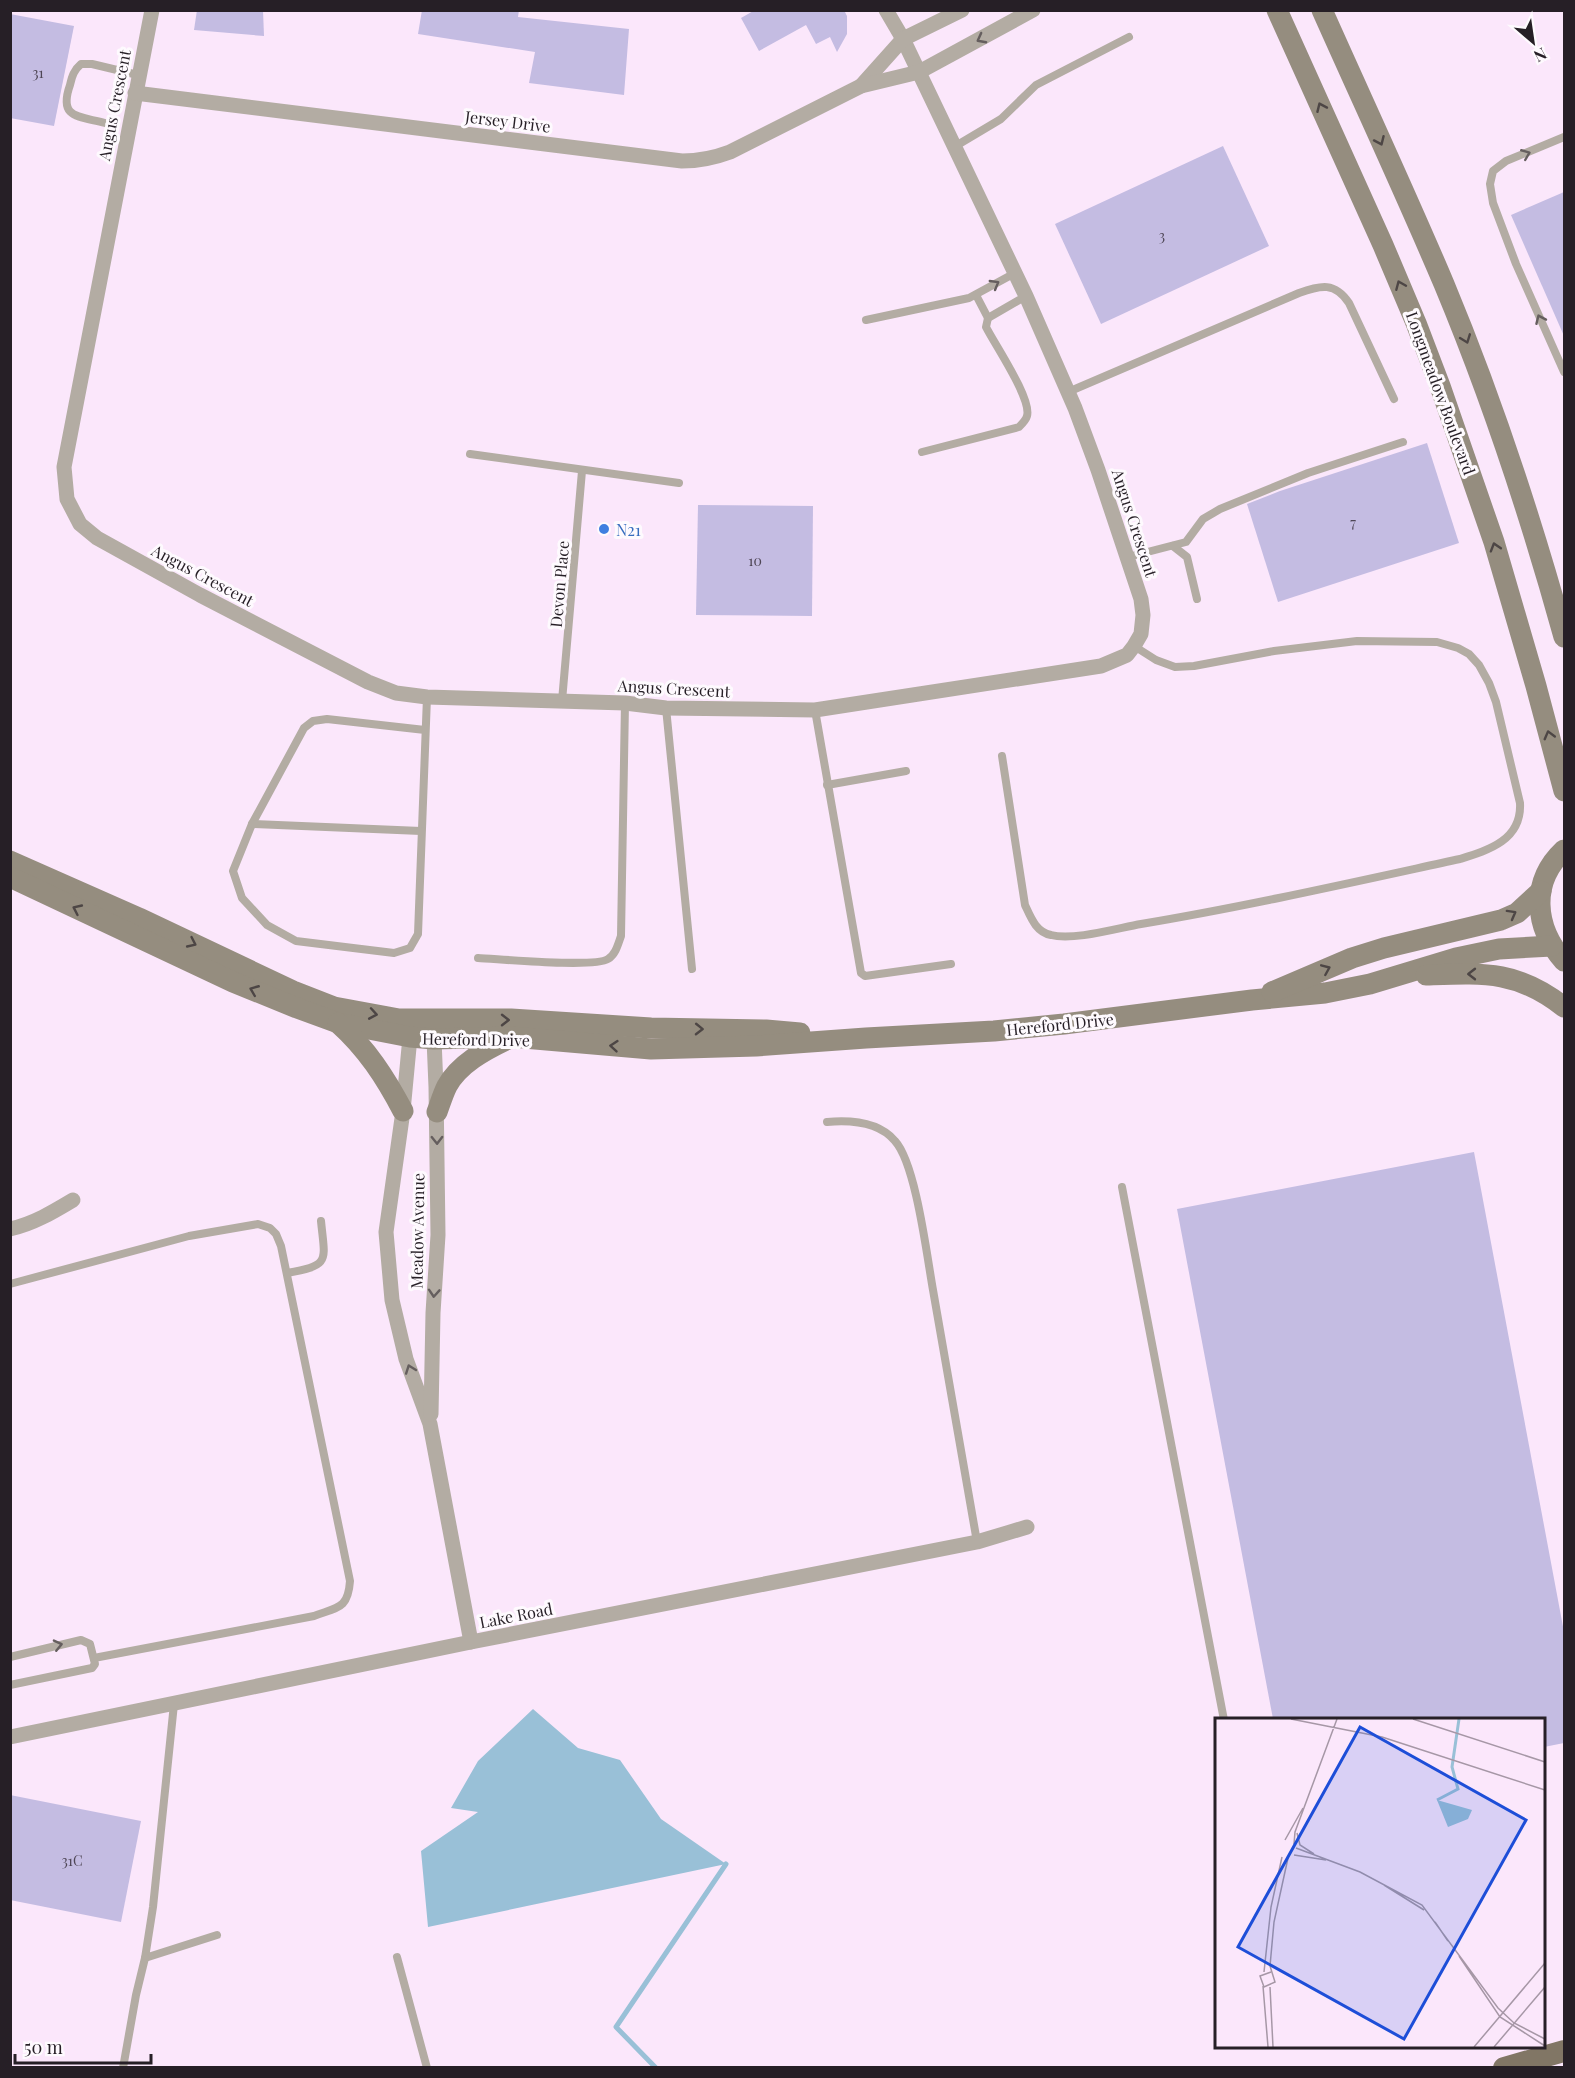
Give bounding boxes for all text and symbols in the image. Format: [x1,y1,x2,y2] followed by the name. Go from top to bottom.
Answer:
[1503,12,1563,72] north arrow
[977,31,988,43] one-way arrow
[1530,44,1551,68] text: N
[93,47,135,163] street label: Angus Crescent
[32,63,44,82] house number: 31
[1316,103,1328,114] one-way arrow
[463,105,552,137] street label: Jersey Drive
[1373,134,1385,145] one-way arrow
[1520,149,1531,161] one-way arrow
[1159,226,1165,245] house number: 3
[989,280,999,291] one-way arrow
[1395,281,1407,292] one-way arrow
[1402,308,1480,478] street label: Longmeadow Boulevard
[1536,314,1548,325] one-way arrow
[1458,333,1471,344] one-way arrow
[1107,465,1162,580] street label: Angus Crescent
[1350,513,1356,532] house number: 7
[616,519,641,540] place label: N21
[597,522,611,536] marker: N21
[148,539,258,611] street label: Angus Crescent
[545,540,573,628] street label: Devon Place
[1490,542,1502,553] one-way arrow
[748,551,762,570] house number: 10
[616,675,731,701] street label: Angus Crescent
[1544,730,1557,740] one-way arrow
[72,905,83,917] one-way arrow
[1506,910,1516,921] one-way arrow
[185,936,196,948] one-way arrow
[1319,964,1330,976] one-way arrow
[1467,968,1476,980] one-way arrow
[249,985,260,997] one-way arrow
[367,1007,377,1020] one-way arrow
[1005,1008,1115,1040] street label: Hereford Drive
[500,1014,509,1026] one-way arrow
[695,1023,704,1035] one-way arrow
[422,1028,530,1050] street label: Hereford Drive
[610,1040,619,1053] one-way arrow
[431,1135,443,1144] one-way arrow
[405,1173,429,1289] street label: Meadow Avenue
[428,1288,441,1297] one-way arrow
[405,1364,417,1375] one-way arrow
[478,1598,554,1632] street label: Lake Road
[53,1640,63,1653] one-way arrow
[1215,1718,1545,2048] inset map
[61,1851,83,1870] house number: 31C
[15,2027,152,2065] scale bar
[24,2035,63,2059] text: 50 m

